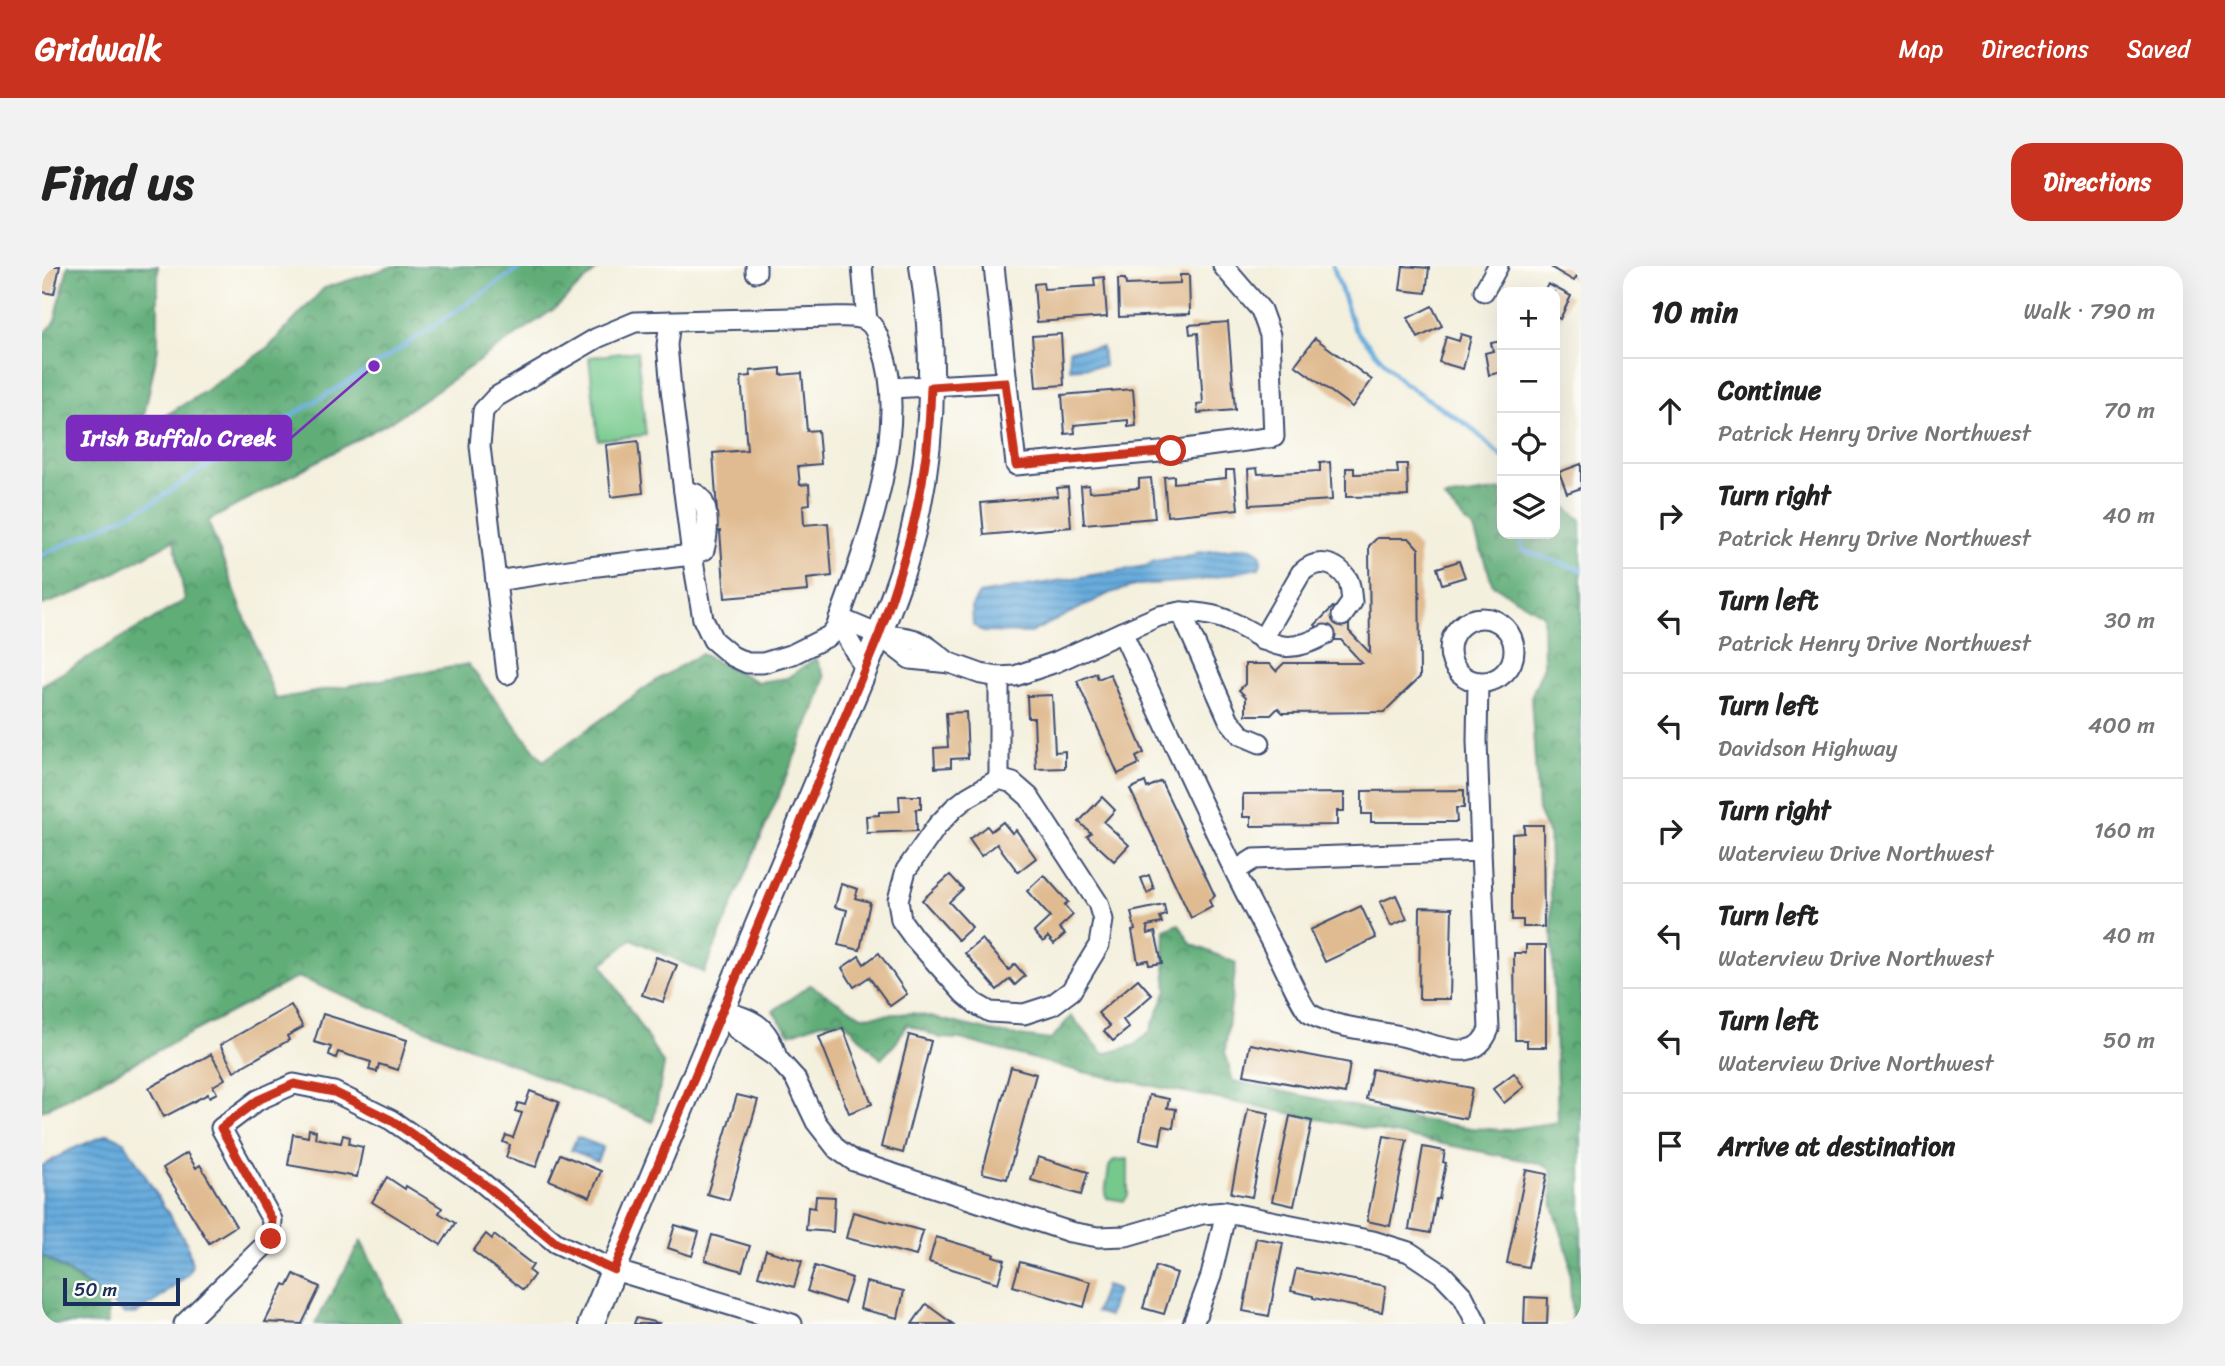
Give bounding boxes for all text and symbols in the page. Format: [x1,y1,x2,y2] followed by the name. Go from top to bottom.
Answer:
[35,20,162,78] text: Gridwalk
[1899,28,1943,70] text: Map
[1981,28,2089,70] text: Directions
[2127,28,2190,70] text: Saved
[42,139,194,226] text: Find us
[2011,143,2183,221] button: Directions
[1651,285,1738,339] text: 10 min
[1497,287,1560,539] map controls
[1497,287,1560,350] button: +
[2023,291,2155,332] text: Walk · 790 m
[1497,350,1560,413] button: −
[1718,367,1821,413] text: Continue
[2104,390,2155,431] text: 70 m
[1651,392,1689,430] icon: ahead
[1497,413,1560,476] button: locate
[1718,413,2031,454] text: Patrick Henry Drive Northwest
[67,416,291,460] callout: Irish Buffalo Creek
[80,418,277,459] text: Irish Buffalo Creek
[1155,435,1186,466] route start
[1718,472,1831,518] text: Turn right
[1497,476,1560,539] button: layers
[2102,495,2155,536] text: 40 m
[1651,497,1689,535] icon: right
[1718,518,2031,559] text: Patrick Henry Drive Northwest
[1718,577,1818,623] text: Turn left
[2104,600,2155,641] text: 30 m
[1651,602,1689,640] icon: left
[1718,623,2031,664] text: Patrick Henry Drive Northwest
[1718,682,1818,728] text: Turn left
[2088,705,2155,746] text: 400 m
[1651,707,1689,745] icon: left
[1718,728,1897,769] text: Davidson Highway
[1718,787,1831,833] text: Turn right
[2094,810,2155,851] text: 160 m
[1651,812,1689,850] icon: right
[1718,833,1994,874] text: Waterview Drive Northwest
[1718,892,1818,938] text: Turn left
[2102,915,2155,956] text: 40 m
[1651,917,1689,955] icon: left
[1718,938,1994,979] text: Waterview Drive Northwest
[1718,997,1818,1043] text: Turn left
[2103,1020,2155,1061] text: 50 m
[1651,1022,1689,1060] icon: left
[1718,1043,1994,1084] text: Waterview Drive Northwest
[1718,1123,1955,1169] text: Arrive at destination
[1651,1127,1689,1165] icon: arrive
[255,1223,286,1254] route end
[74,1273,117,1306] text: 50 m
[63,1275,180,1307] scale bar

